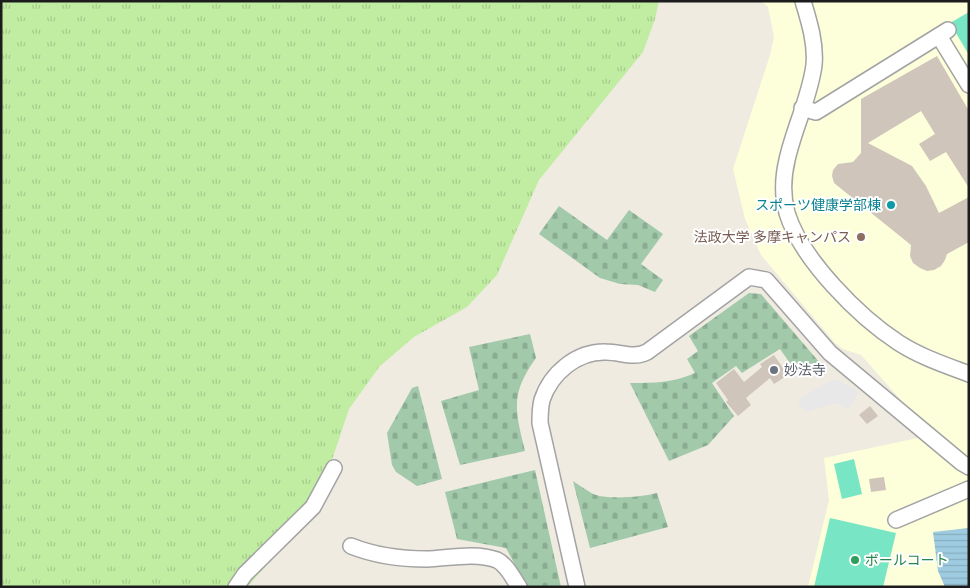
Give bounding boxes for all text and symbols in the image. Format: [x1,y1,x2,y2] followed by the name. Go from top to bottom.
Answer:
[755,197,881,213] place label: スポーツ健康学部棟
[885,199,897,211] marker: スポーツ健康学部棟
[694,229,851,245] place label: 法政大学 多摩キャンパス
[855,231,867,243] marker: 法政大学 多摩キャンパス
[784,362,826,378] place label: 妙法寺
[768,364,780,376] marker: 妙法寺
[865,552,949,568] place label: ボールコート
[849,554,861,566] marker: ボールコート

